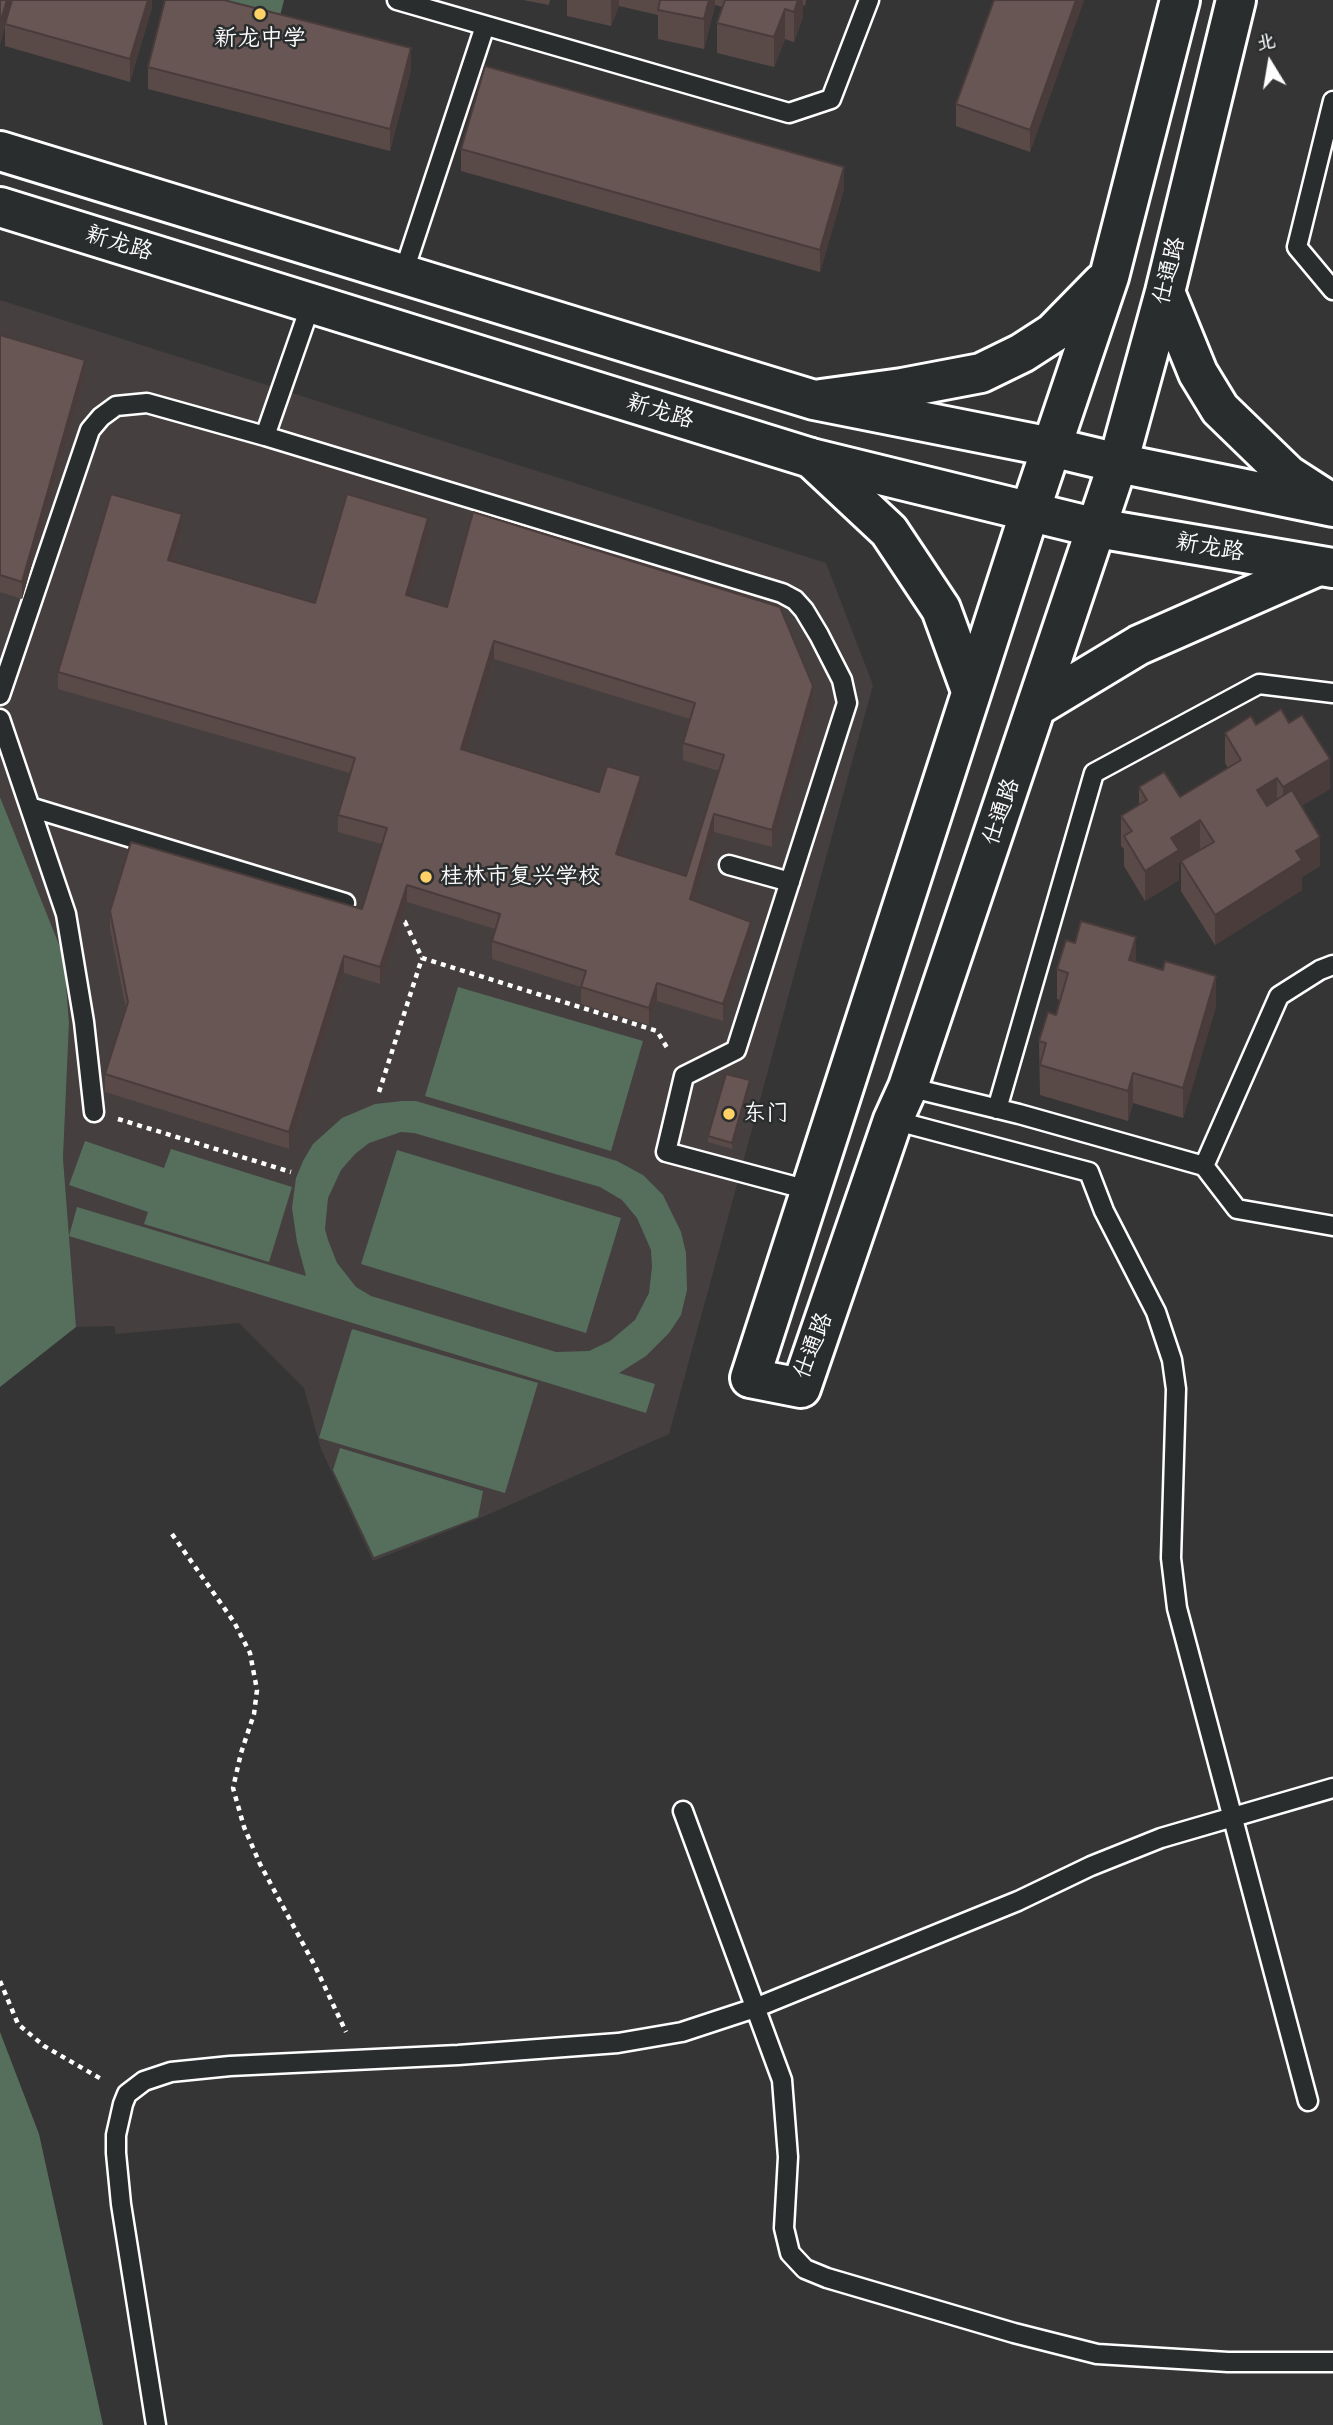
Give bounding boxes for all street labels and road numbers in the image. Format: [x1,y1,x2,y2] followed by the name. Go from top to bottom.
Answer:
[82,221,156,267] street label: 新龙路
[1148,234,1192,308] street label: 仕通路
[623,389,697,435] street label: 新龙路
[1174,528,1246,568] street label: 新龙路
[978,775,1026,849] street label: 仕通路
[789,1309,839,1383] street label: 仕通路

